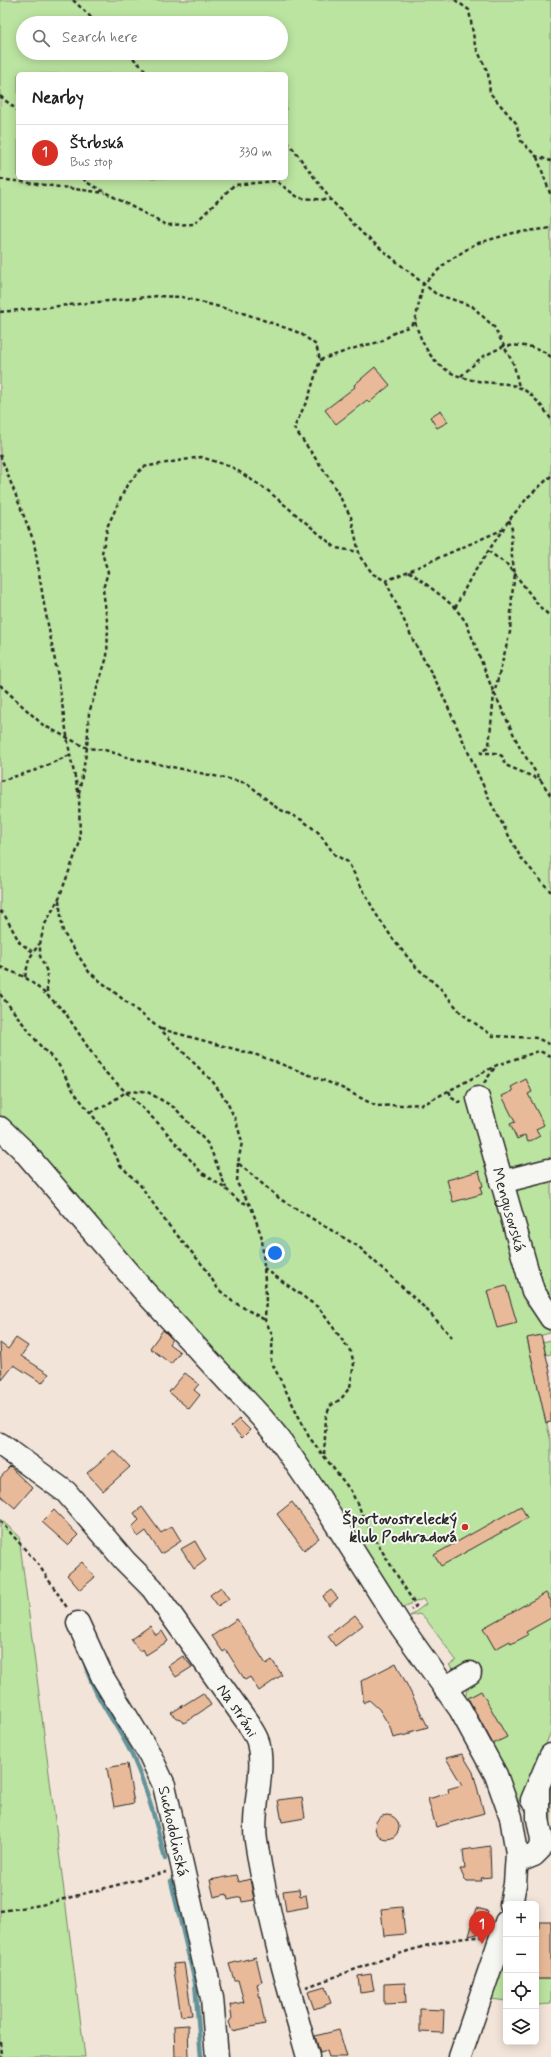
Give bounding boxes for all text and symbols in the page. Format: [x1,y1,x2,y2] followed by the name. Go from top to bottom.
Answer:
[16,16,288,60] search box
[30,27,52,49] icon: search
[62,28,138,48] text: Search here
[32,87,84,109] text: Nearby
[70,134,124,154] text: Štrbská
[42,144,48,161] text: 1
[239,144,272,161] text: 330 m
[70,154,113,171] text: Bus stop
[486,1165,530,1255] street label: Mengusovská
[265,1243,285,1263] your location
[343,1509,457,1548] place label: Športovostrelecký klub Podhradová
[460,1522,470,1532] marker: Športovostrelecký klub Podhradová
[211,1680,263,1741] street label: Na stráni
[153,1784,193,1879] street label: Suchodolinská
[503,1901,539,2045] map controls
[503,1901,539,1937] button: +
[469,1911,495,1944] pin: 1
[503,1937,539,1973] button: −
[503,1973,539,2009] button: locate
[503,2009,539,2045] button: layers

